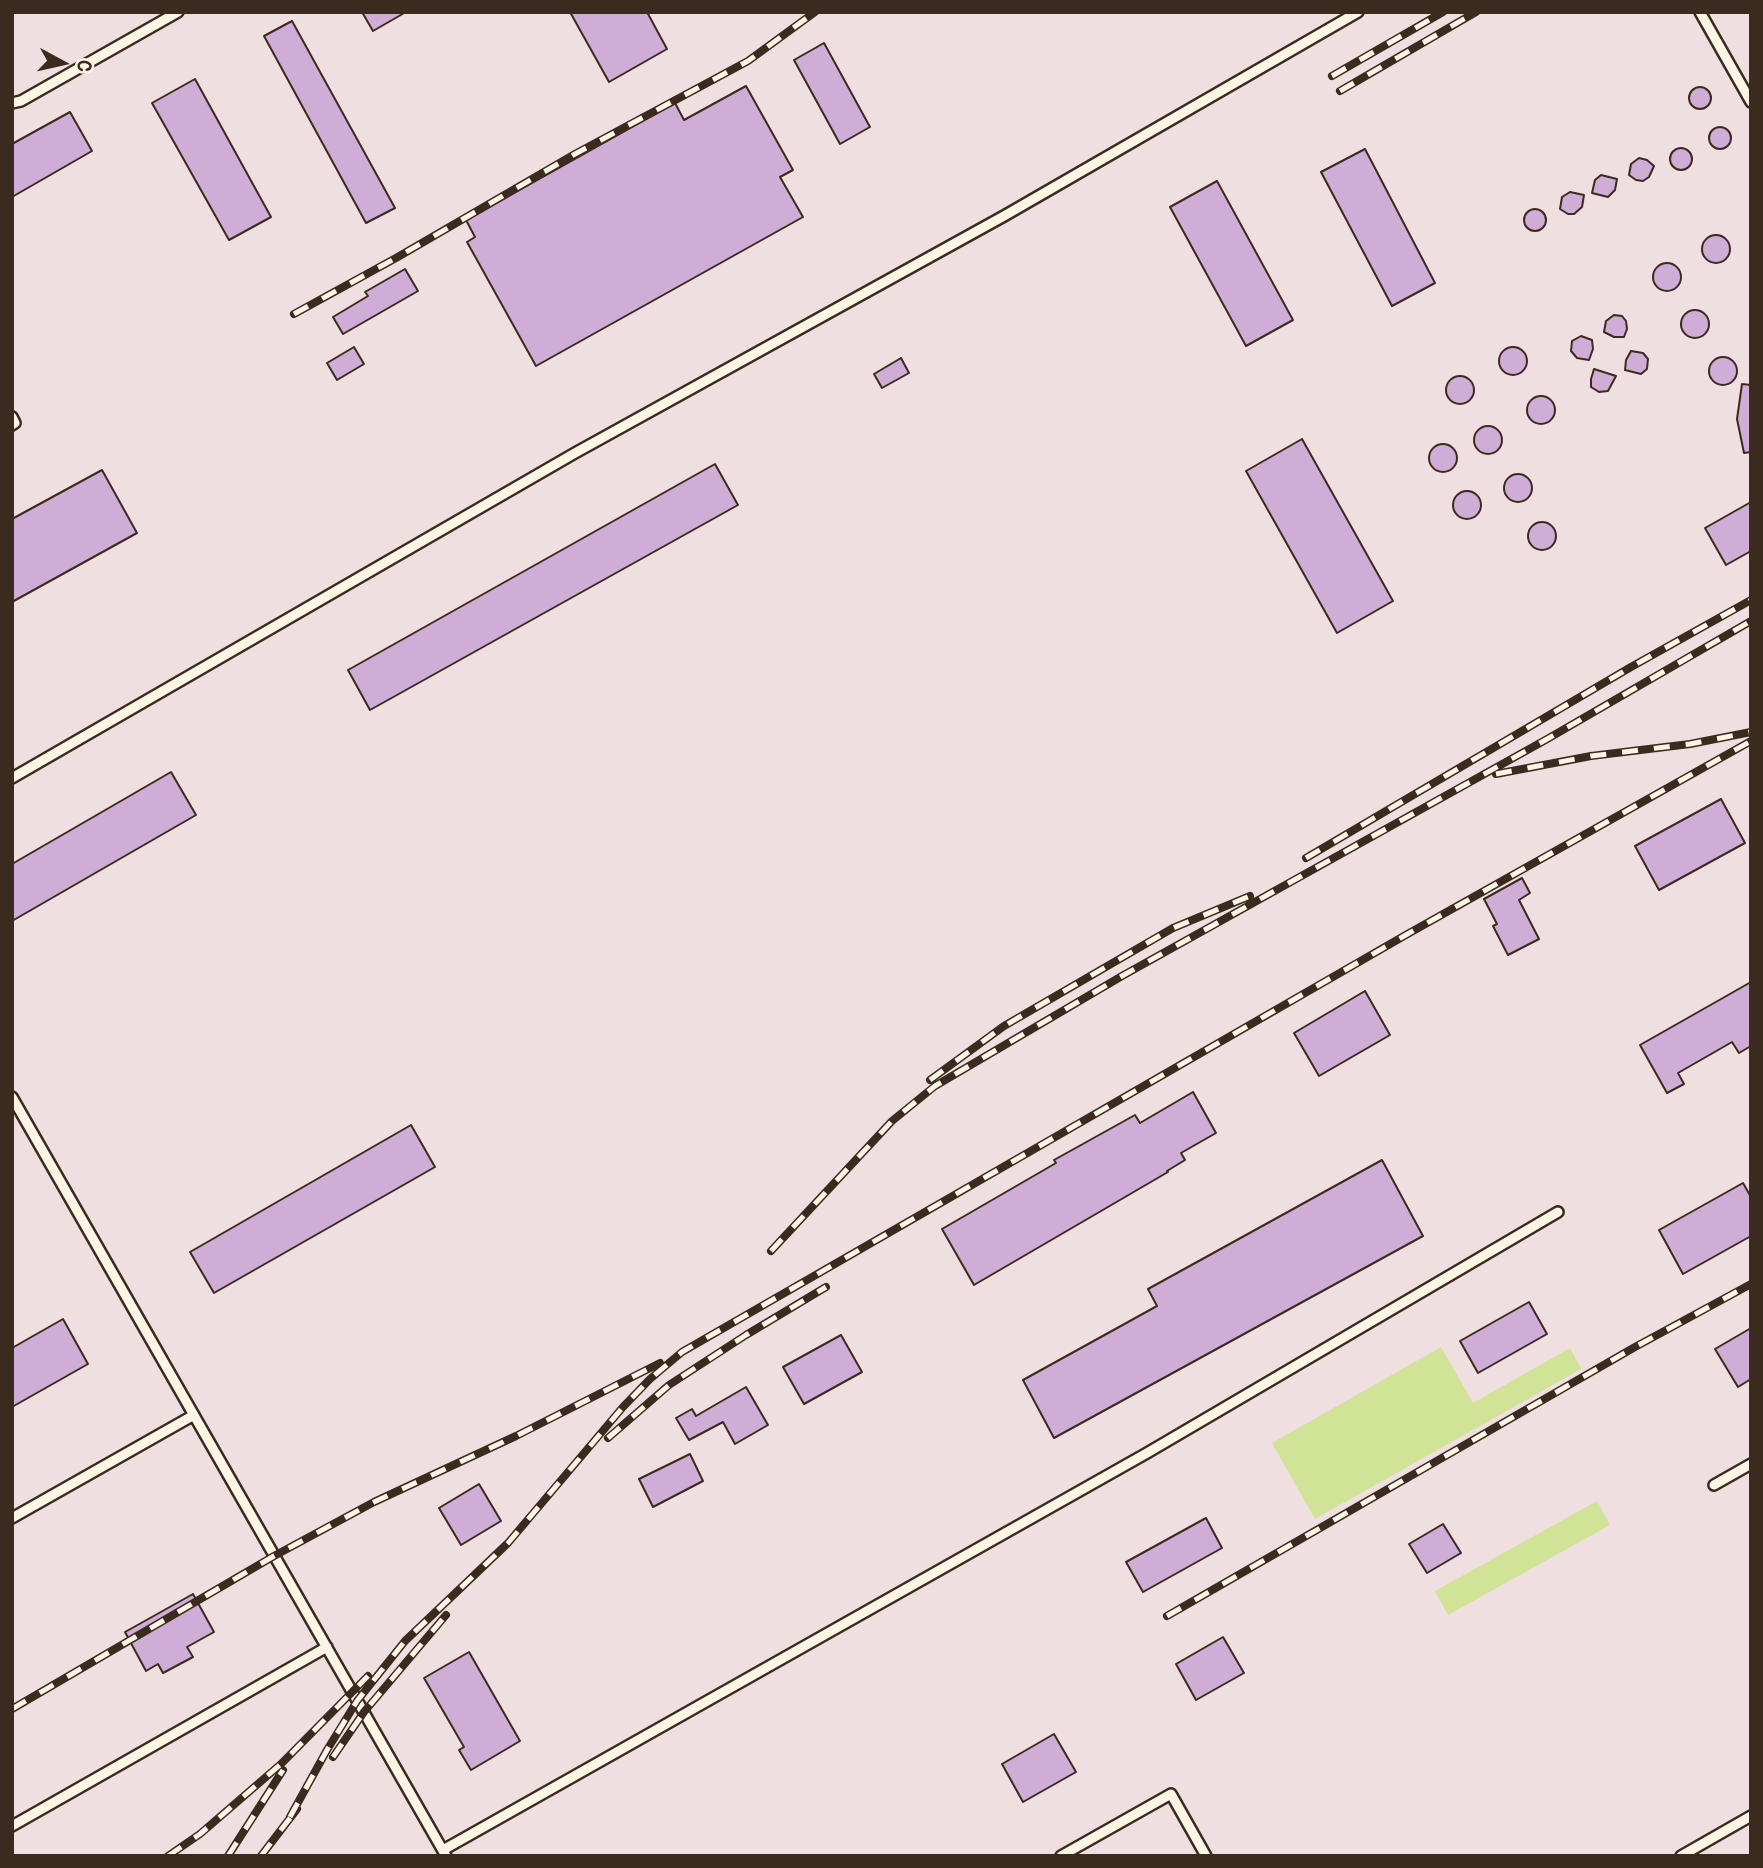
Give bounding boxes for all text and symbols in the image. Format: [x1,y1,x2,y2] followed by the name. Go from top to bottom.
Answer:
[28,28,98,98] north arrow
[71,58,96,73] text: С

